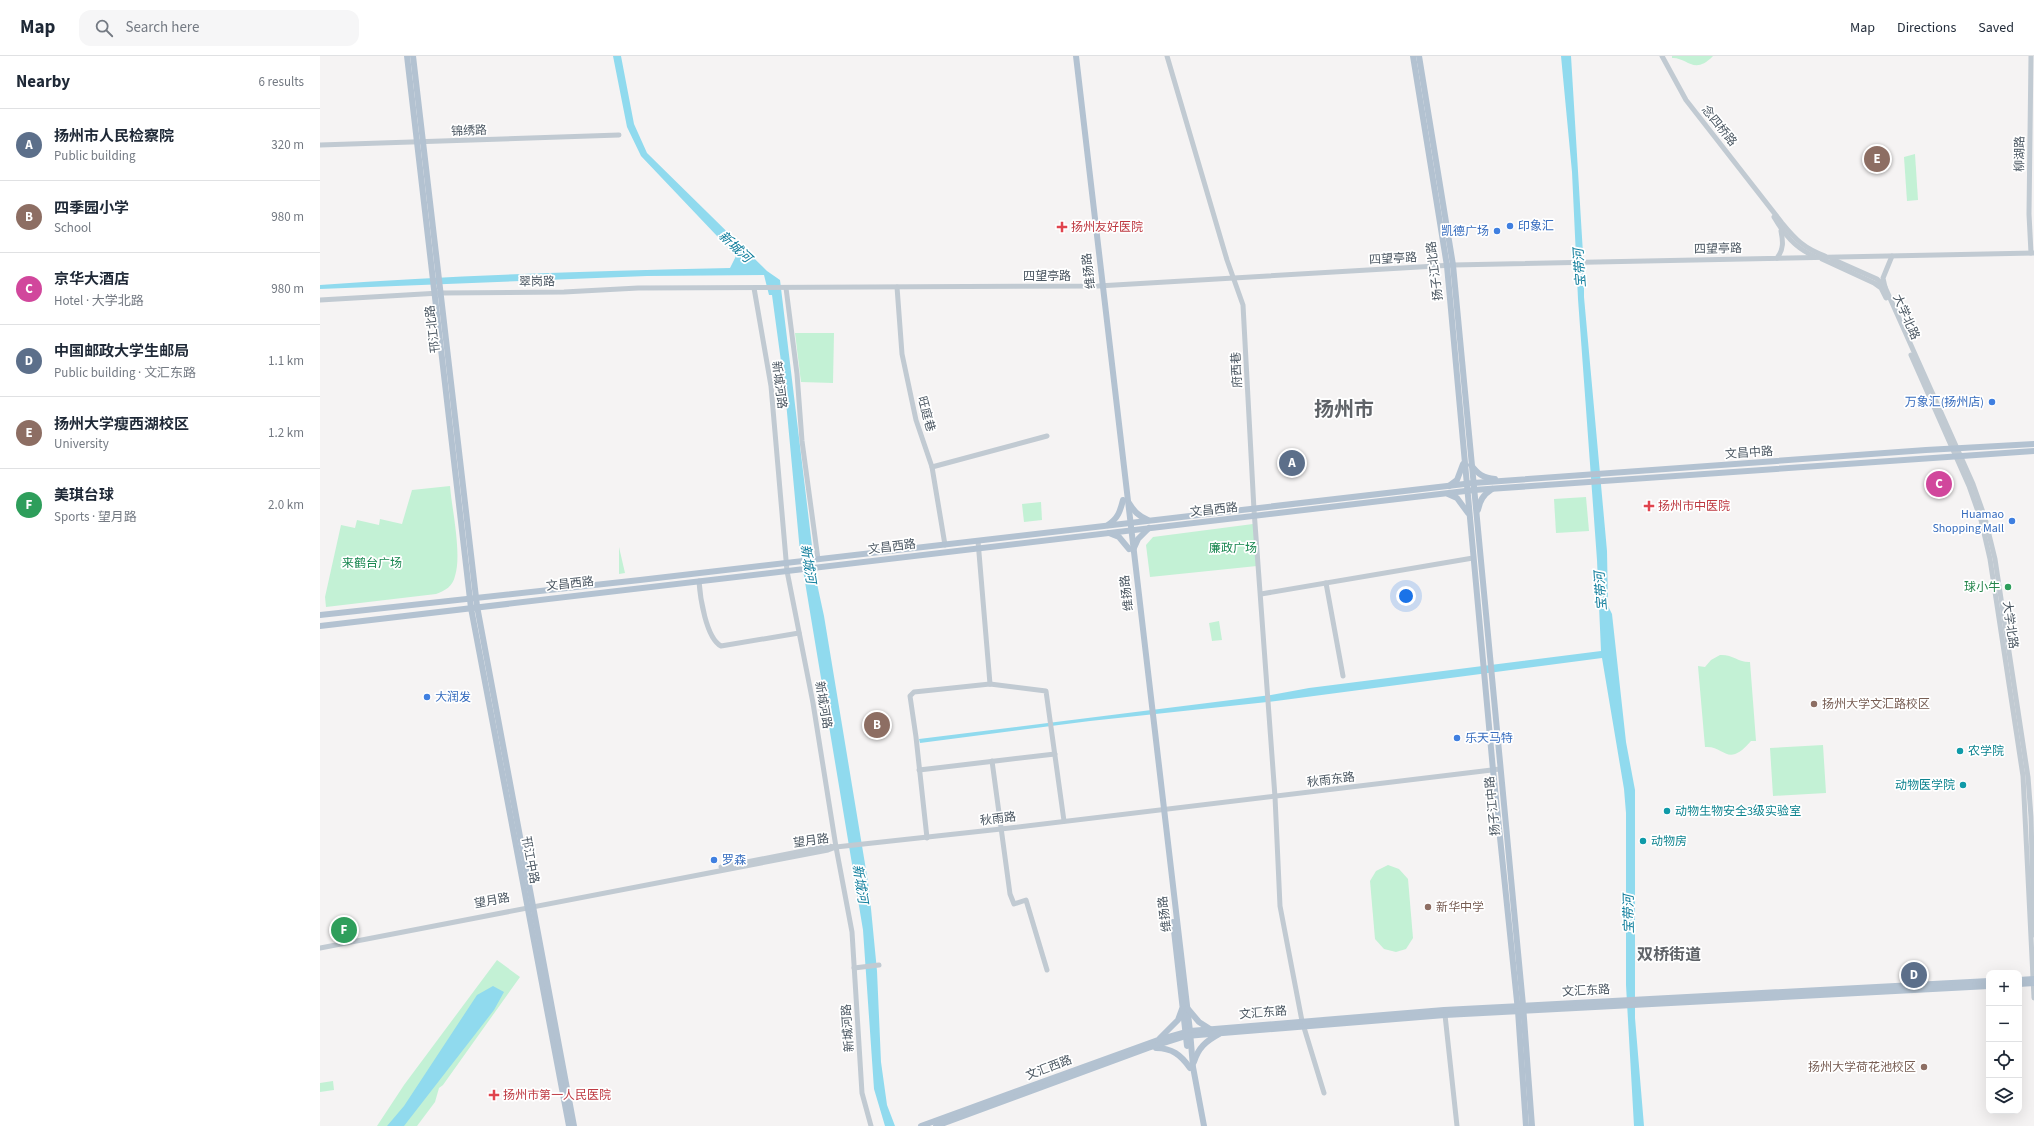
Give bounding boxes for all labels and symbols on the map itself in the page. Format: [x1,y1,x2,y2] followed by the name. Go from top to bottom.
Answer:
[1697,102,1741,150] street label: 念四桥路
[451,122,487,140] street label: 锦绣路
[2011,136,2029,172] street label: 柳湖路
[1864,144,1890,174] pin: E
[1518,218,1554,235] place label: 印象汇
[1071,219,1143,236] place label: 扬州友好医院
[1056,221,1068,233] marker: 扬州友好医院
[1505,221,1515,231] marker: 印象汇
[1441,223,1489,240] place label: 凯德广场
[1492,226,1502,236] marker: 凯德广场
[715,227,758,269] water label: 新城河
[1423,240,1447,302] street label: 扬子江北路
[1694,240,1742,258] street label: 四望亭路
[1569,245,1590,288] water label: 宝带河
[1369,249,1417,269] street label: 四望亭路
[1078,252,1100,290] street label: 维扬路
[1023,268,1071,285] street label: 四望亭路
[519,273,555,291] street label: 翠岗路
[1888,292,1924,342] street label: 大学北路
[422,304,444,354] street label: 邗江北路
[1228,352,1246,388] street label: 府西巷
[768,360,790,410] street label: 新城河路
[913,394,939,434] street label: 旺庭巷
[1905,394,1984,411] place label: 万象汇(扬州店)
[1314,396,1374,424] district label: 扬州市
[1987,397,1997,407] marker: 万象汇(扬州店)
[1724,443,1774,463] street label: 文昌中路
[1279,448,1305,478] pin: A
[1926,469,1952,499] pin: C
[1658,498,1730,515] place label: 扬州市中医院
[1189,499,1239,521] street label: 文昌西路
[1643,500,1655,512] marker: 扬州市中医院
[1932,506,2004,537] place label: Huamao Shopping Mall
[2007,516,2017,526] marker: Huamao Shopping Mall
[867,536,917,558] street label: 文昌西路
[1209,540,1257,557] park label: 廉政广场
[796,543,820,588] water label: 新城河
[342,555,402,572] park label: 来鹤台广场
[1590,568,1611,611] water label: 宝带河
[545,573,595,595] street label: 文昌西路
[1116,574,1138,612] street label: 维扬路
[1964,579,2000,596] place label: 球小牛
[2003,582,2013,592] marker: 球小牛
[1396,586,1416,606] your location
[1998,600,2022,650] street label: 大学北路
[810,680,836,730] street label: 新城河路
[435,689,471,706] place label: 大润发
[422,692,432,702] marker: 大润发
[1822,696,1930,713] place label: 扬州大学文汇路校区
[1809,699,1819,709] marker: 扬州大学文汇路校区
[864,710,890,740] pin: B
[1465,730,1513,747] place label: 乐天马特
[1452,733,1462,743] marker: 乐天马特
[1968,743,2004,760] place label: 农学院
[1955,746,1965,756] marker: 农学院
[1306,769,1356,791] street label: 秋雨东路
[1481,775,1505,837] street label: 扬子江中路
[1895,777,1955,794] place label: 动物医学院
[1958,780,1968,790] marker: 动物医学院
[1675,803,1801,820] place label: 动物生物安全3级实验室
[1662,806,1672,816] marker: 动物生物安全3级实验室
[979,808,1017,830] street label: 秋雨路
[792,830,830,852] street label: 望月路
[1651,833,1687,850] place label: 动物房
[517,835,543,885] street label: 邗江中路
[1638,836,1648,846] marker: 动物房
[722,852,746,869] place label: 罗森
[709,855,719,865] marker: 罗森
[848,863,872,908] water label: 新城河
[473,889,511,913] street label: 望月路
[1620,891,1638,934] water label: 宝带河
[1154,895,1176,933] street label: 维扬路
[1436,899,1484,916] place label: 新华中学
[1423,902,1433,912] marker: 新华中学
[331,915,357,945] pin: F
[1637,944,1701,966] district label: 双桥街道
[1901,960,1927,990] pin: D
[1562,981,1610,1001] street label: 文汇东路
[1238,1002,1288,1024] street label: 文汇东路
[838,1003,858,1053] street label: 新城河路
[1024,1051,1074,1085] street label: 文汇西路
[1808,1059,1916,1076] place label: 扬州大学荷花池校区
[1919,1062,1929,1072] marker: 扬州大学荷花池校区
[503,1087,611,1104] place label: 扬州市第一人民医院
[488,1089,500,1101] marker: 扬州市第一人民医院

